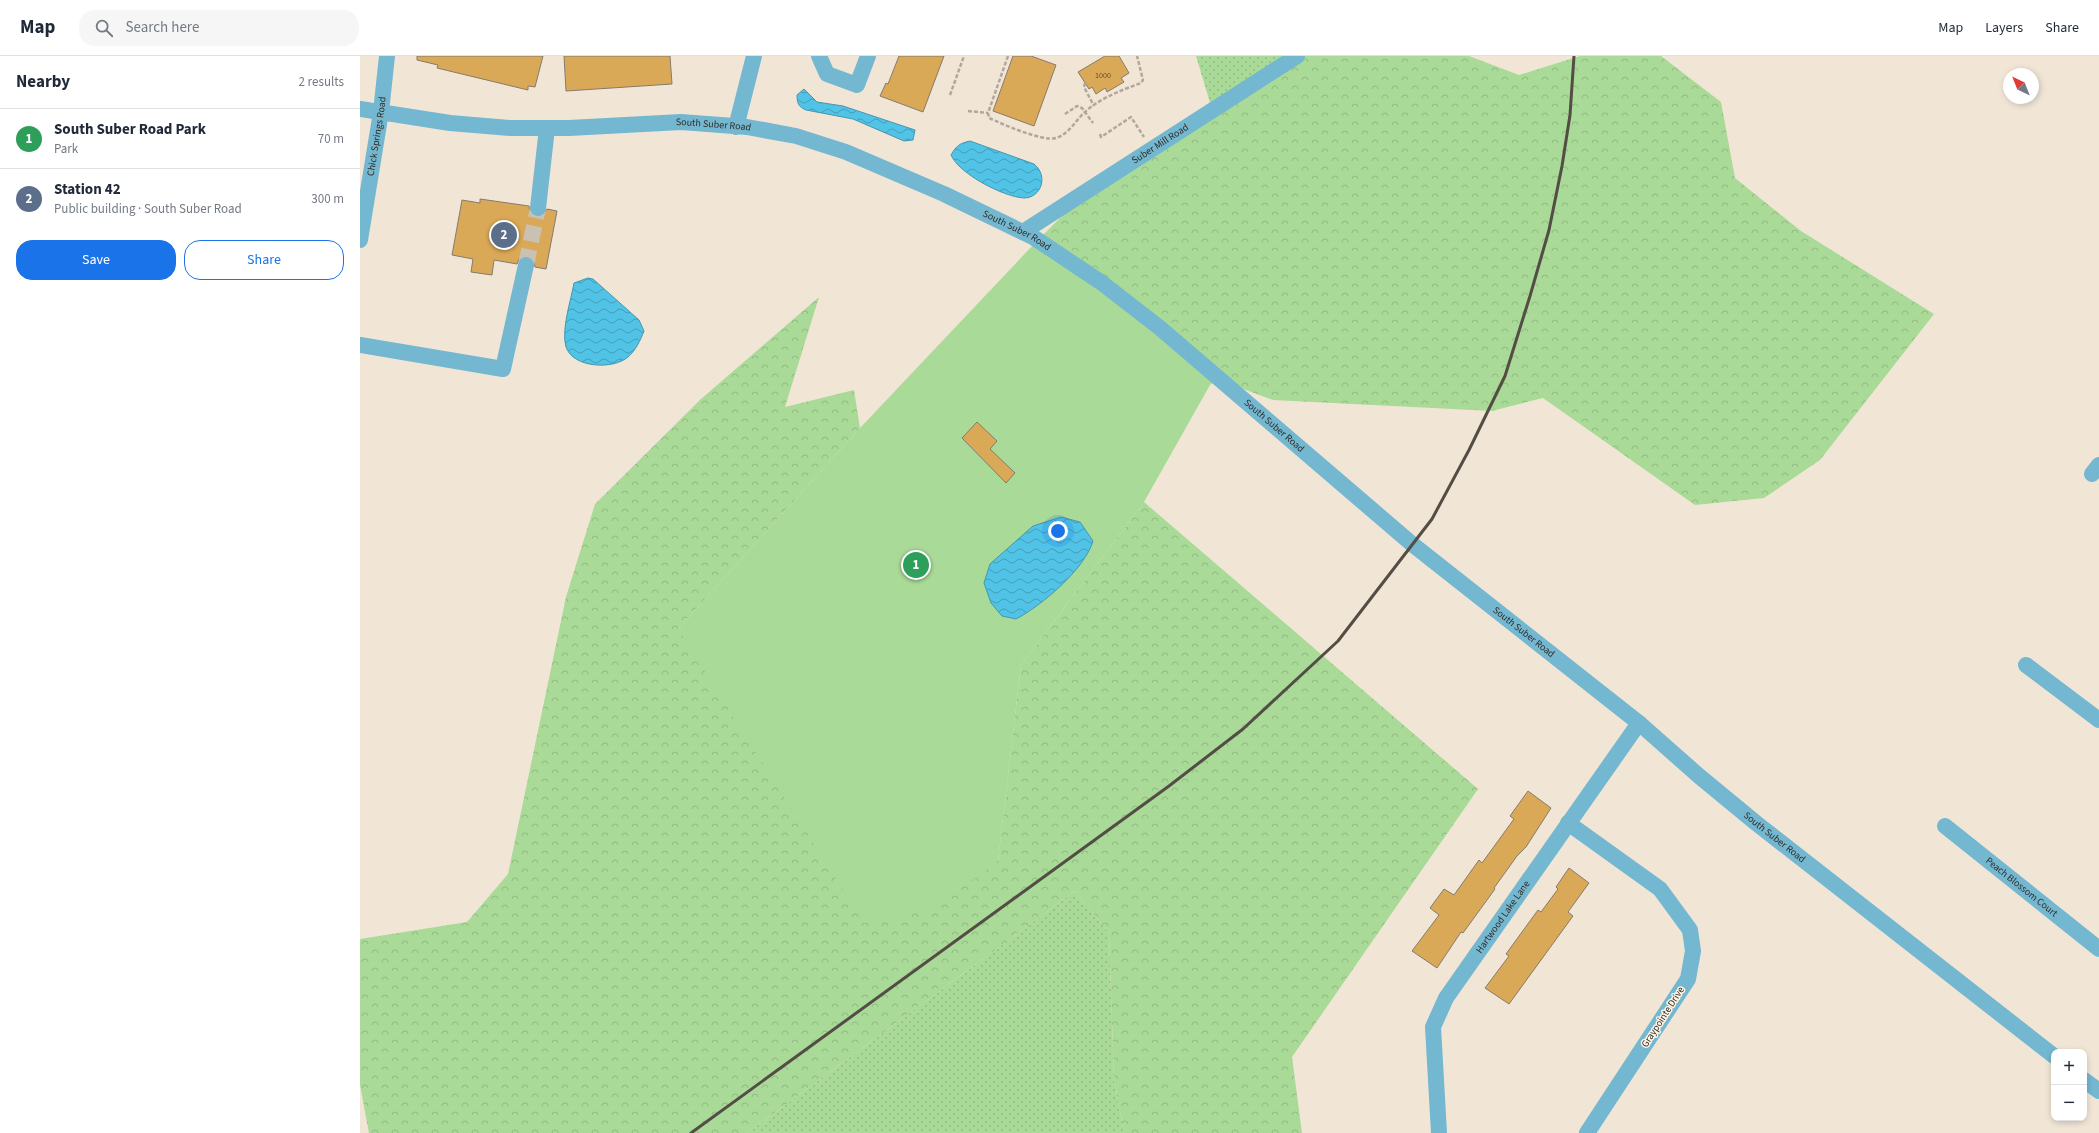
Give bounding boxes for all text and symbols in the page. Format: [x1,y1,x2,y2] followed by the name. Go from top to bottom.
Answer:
[79,10,359,46] search box
[20,14,55,41] text: Map
[93,17,115,39] icon: search
[125,17,199,38] text: Search here
[1938,18,1963,38] text: Map
[1985,18,2023,38] text: Layers
[2045,18,2079,38] text: Share
[2003,68,2039,104] north arrow
[16,70,70,94] text: Nearby
[1095,70,1111,81] house number: 1000
[299,73,344,91] text: 2 results
[364,96,390,177] street label: Chick Springs Road
[676,115,752,135] street label: South Suber Road
[54,119,206,140] text: South Suber Road Park
[1129,120,1191,167] street label: Suber Mill Road
[26,130,32,148] text: 1
[318,130,344,148] text: 70 m
[54,140,78,158] text: Park
[54,179,121,200] text: Station 42
[26,190,32,208] text: 2
[311,190,344,208] text: 300 m
[54,200,242,218] text: Public building · South Suber Road
[980,207,1054,254] street label: South Suber Road
[491,220,517,250] pin: 2
[16,240,176,280] button: Save
[184,240,344,280] button: Share
[1241,396,1307,456] street label: South Suber Road
[1048,521,1068,541] your location
[903,550,929,580] pin: 1
[1490,603,1558,661] street label: South Suber Road
[1740,808,1808,866] street label: South Suber Road
[1983,854,2061,921] street label: Peach Blossom Court
[1472,878,1533,956] street label: Hartwood Lake Lane
[1638,984,1688,1050] street label: Graypointe Drive
[2051,1049,2087,1121] map controls
[2051,1049,2087,1085] button: +
[2051,1085,2087,1121] button: −

